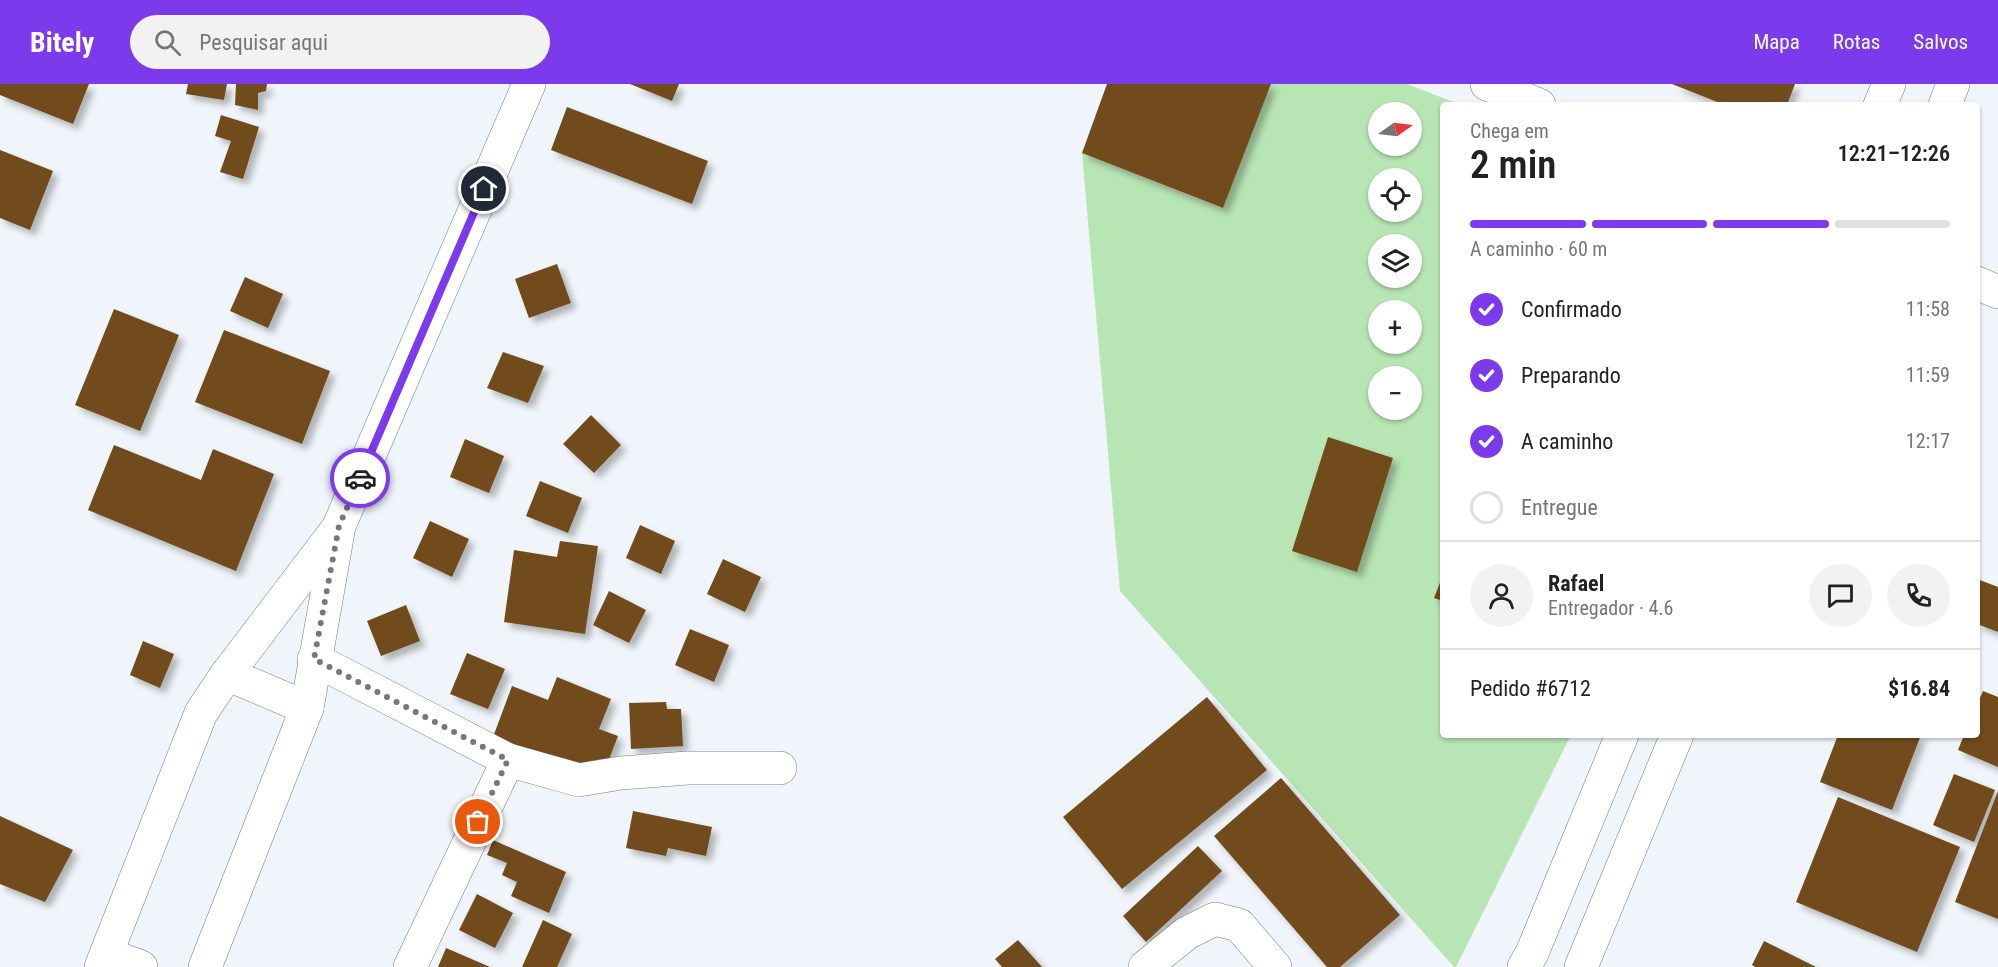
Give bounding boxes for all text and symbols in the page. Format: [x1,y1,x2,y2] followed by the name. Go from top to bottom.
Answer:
[130,15,550,69] search box
[30,26,94,59] text: Bitely
[151,26,184,59] icon: search
[199,30,328,55] text: Pesquisar aqui
[1753,30,1800,54] text: Mapa
[1833,30,1880,54] text: Rotas
[1913,30,1968,54] text: Salvos
[1368,102,1422,156] north arrow
[1368,102,1422,420] map controls
[1470,119,1549,143] text: Chega em
[1838,141,1950,166] text: 12:21–12:26
[1470,142,1556,188] text: 2 min
[458,163,509,214] pin
[1368,168,1422,222] button: locate
[467,172,500,205] icon: home
[1368,234,1422,288] button: layers
[1470,237,1607,261] text: A caminho · 60 m
[1470,293,1503,326] icon: check
[1521,297,1622,322] text: Confirmado
[1906,297,1950,321] text: 11:58
[1368,300,1422,354] button: +
[1470,359,1503,392] icon: check
[1521,363,1621,388] text: Preparando
[1906,363,1950,387] text: 11:59
[1368,366,1422,420] button: −
[1470,425,1503,458] icon: check
[1521,429,1613,454] text: A caminho
[1906,429,1950,453] text: 12:17
[330,448,390,508] courier
[344,462,377,495] icon: car
[1521,495,1598,520] text: Entregue
[1470,564,1533,627] button: person
[1809,564,1872,627] button: chat
[1887,564,1950,627] button: phone
[1548,571,1604,596] text: Rafael
[1548,596,1673,620] text: Entregador · 4.6
[1470,676,1591,701] text: Pedido #6712
[1888,676,1950,701] text: $16.84
[452,796,503,847] pin
[461,805,494,838] icon: bag

